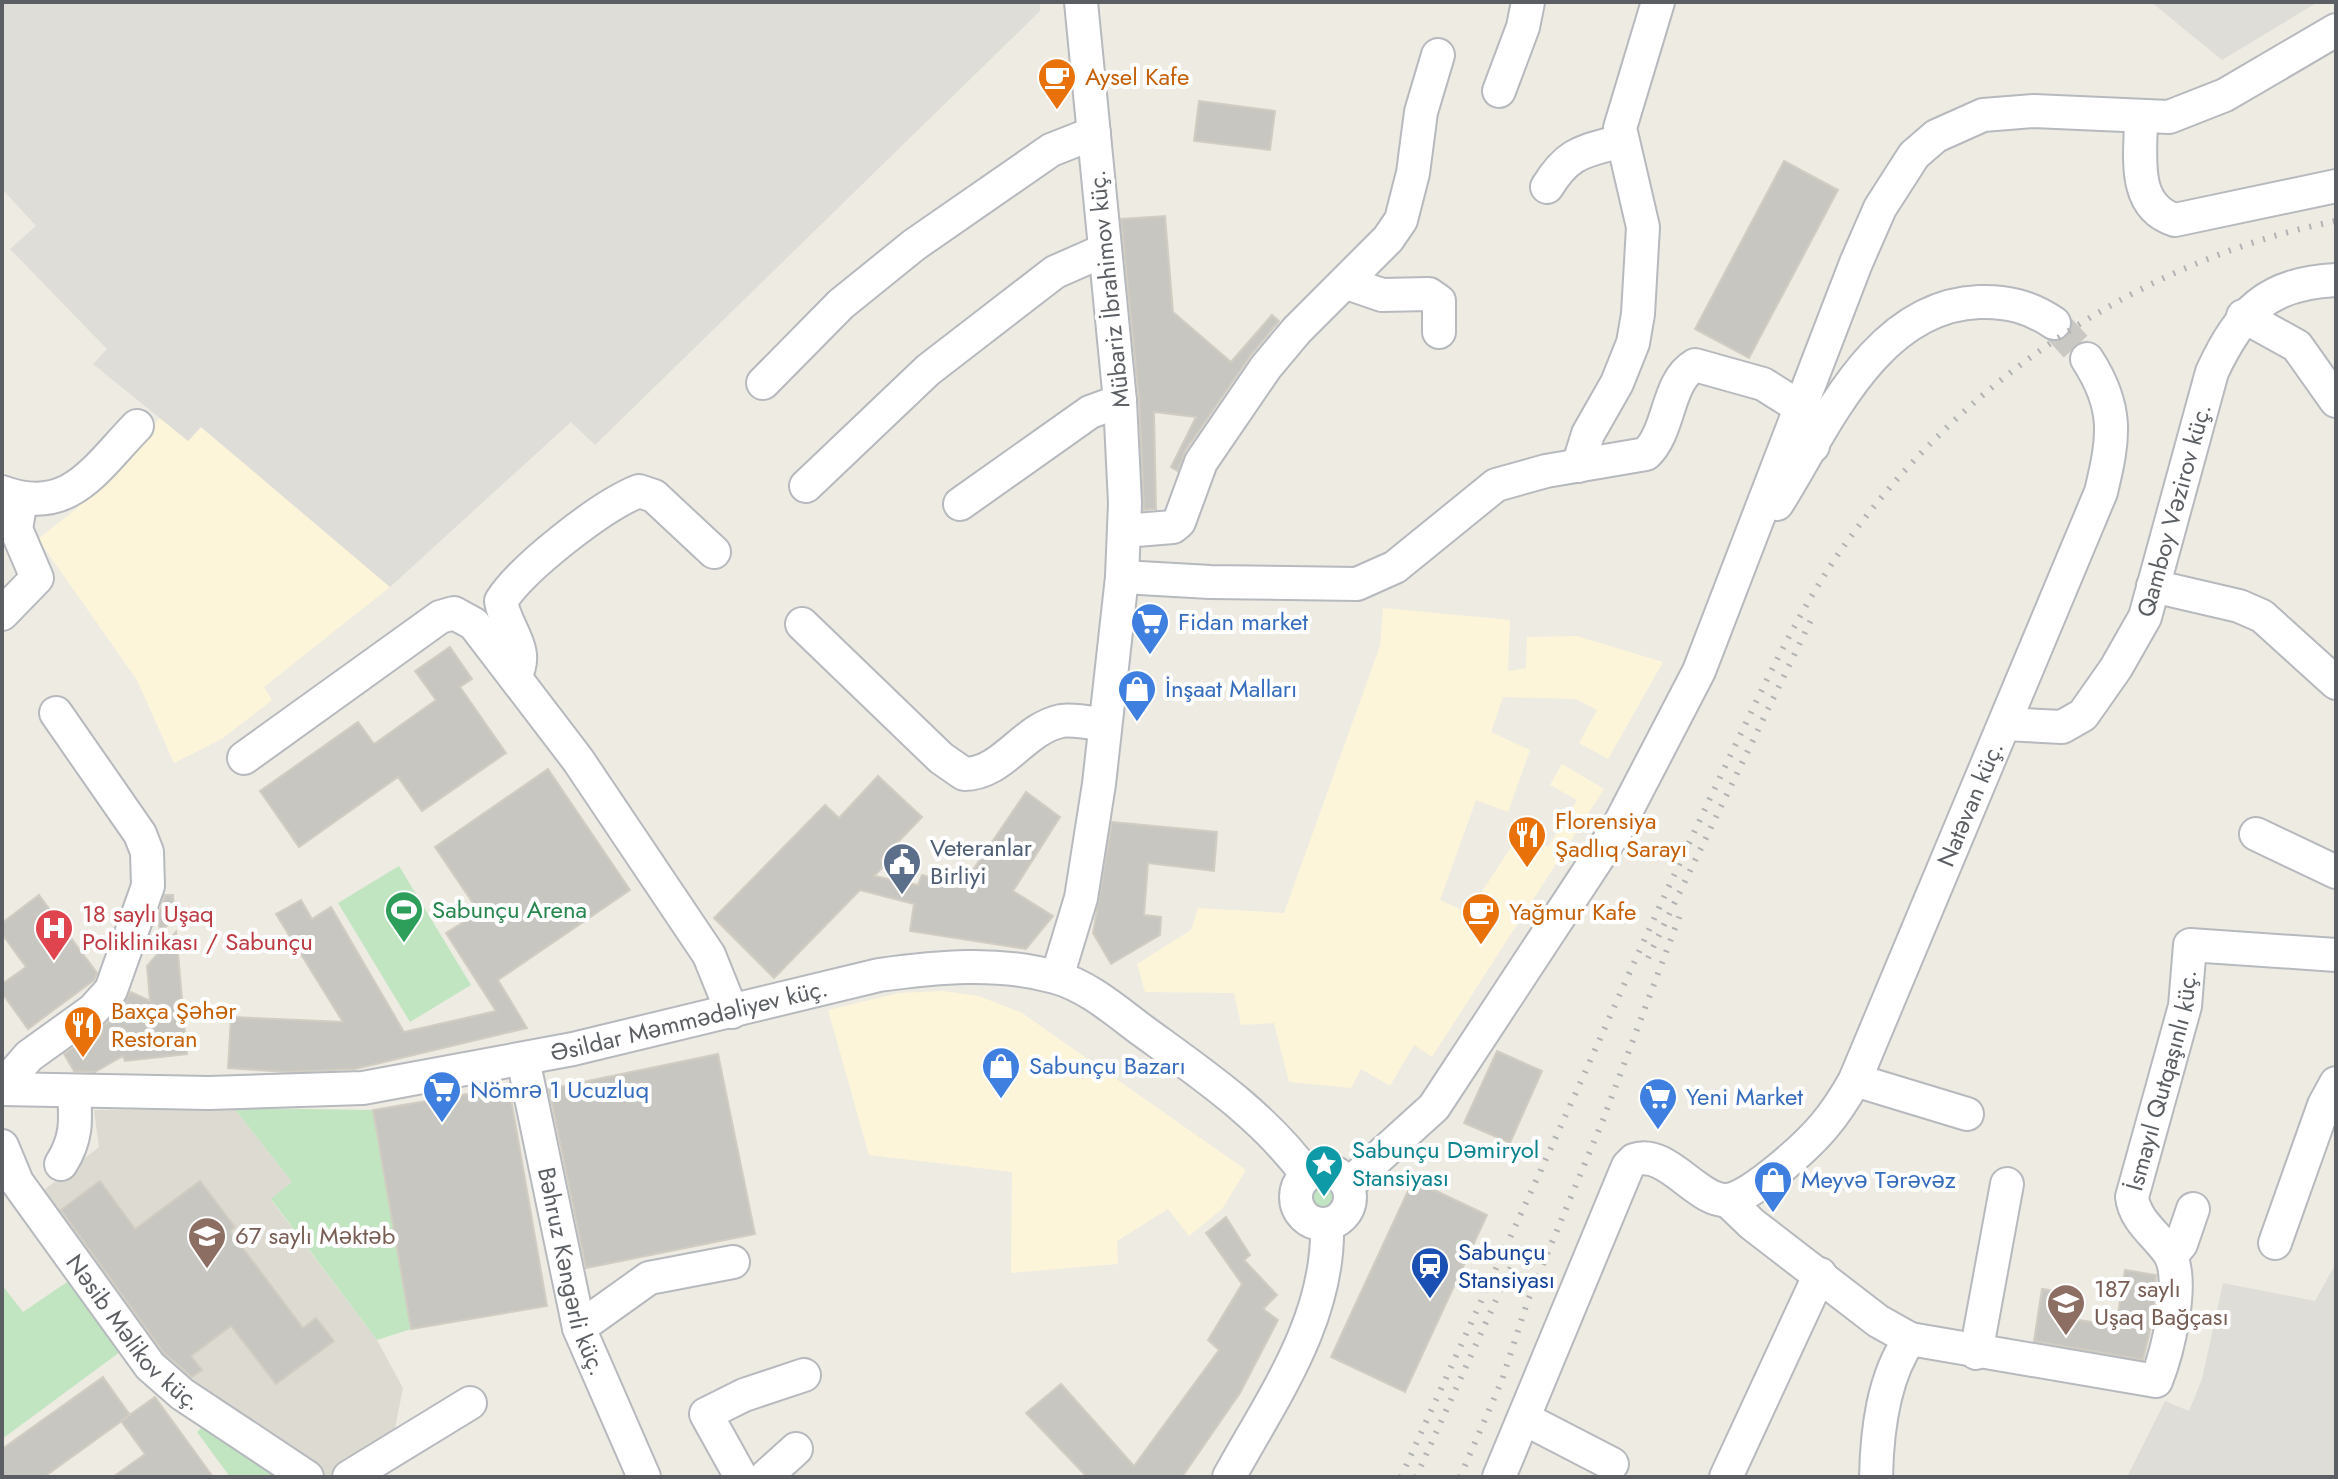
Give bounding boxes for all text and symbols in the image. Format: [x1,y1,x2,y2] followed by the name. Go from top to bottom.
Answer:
[1036,56,1078,111] cafe icon: Aysel Kafe
[1085,59,1189,94] place label: Aysel Kafe
[1079,168,1138,410] street label: Mübariz İbrahimov küç.
[2128,399,2220,621] street label: Qamboy Vəzirov küç.
[1129,601,1171,656] supermarket icon: Fidan market
[1178,604,1308,639] place label: Fidan market
[1116,668,1158,723] shop icon: İnşaat Malları
[1165,671,1297,706] place label: İnşaat Malları
[1928,736,2012,872] street label: Natəvan küç.
[1555,803,1687,866] place label: Florensiya Şadlıq Sarayı
[1506,814,1548,869] restaurant icon: Florensiya Şadlıq Sarayı
[930,830,1033,893] place label: Veteranlar Birliyi
[881,841,923,896] public building icon: Veteranlar Birliyi
[383,889,425,944] sports icon: Sabunçu Arena
[1460,891,1502,946] cafe icon: Yağmur Kafe
[432,892,587,927] place label: Sabunçu Arena
[1509,894,1636,929] place label: Yağmur Kafe
[82,896,313,959] place label: 18 saylı Uşaq Poliklinikası / Sabunçu
[33,907,75,962] hospital icon: 18 saylı Uşaq Poliklinikası / Sabunçu
[2117,968,2205,1195] street label: İsmayıl Qutqaşınlı küç.
[547,970,831,1070] street label: Əsildar Məmmədəliyev küç.
[111,993,237,1056] place label: Baxça Şəhər Restoran
[62,1004,104,1059] restaurant icon: Baxça Şəhər Restoran
[980,1045,1022,1100] shop icon: Sabunçu Bazarı
[1029,1048,1186,1083] place label: Sabunçu Bazarı
[421,1069,463,1124] supermarket icon: Nömrə 1 Ucuzluq
[470,1072,649,1107] place label: Nömrə 1 Ucuzluq
[1637,1076,1679,1131] supermarket icon: Yeni Market
[1686,1079,1803,1114] place label: Yeni Market
[1352,1132,1539,1195] place label: Sabunçu Dəmiryol Stansiyası
[1303,1143,1345,1198] place icon: Sabunçu Dəmiryol Stansiyası
[1752,1159,1794,1214] shop icon: Meyvə Tərəvəz
[1801,1162,1956,1197] place label: Meyvə Tərəvəz
[529,1164,616,1381] street label: Bəhruz Kəngərli küç.
[186,1215,228,1270] school or university icon: 67 saylı Məktəb
[235,1218,395,1253] place label: 67 saylı Məktəb
[1458,1234,1555,1297] place label: Sabunçu Stansiyası
[1409,1245,1451,1300] station icon: Sabunçu Stansiyası
[58,1247,208,1419] street label: Nəsib Məlikov küç.
[2094,1271,2229,1334] place label: 187 saylı Uşaq Bağçası
[2045,1282,2087,1337] school or university icon: 187 saylı Uşaq Bağçası

